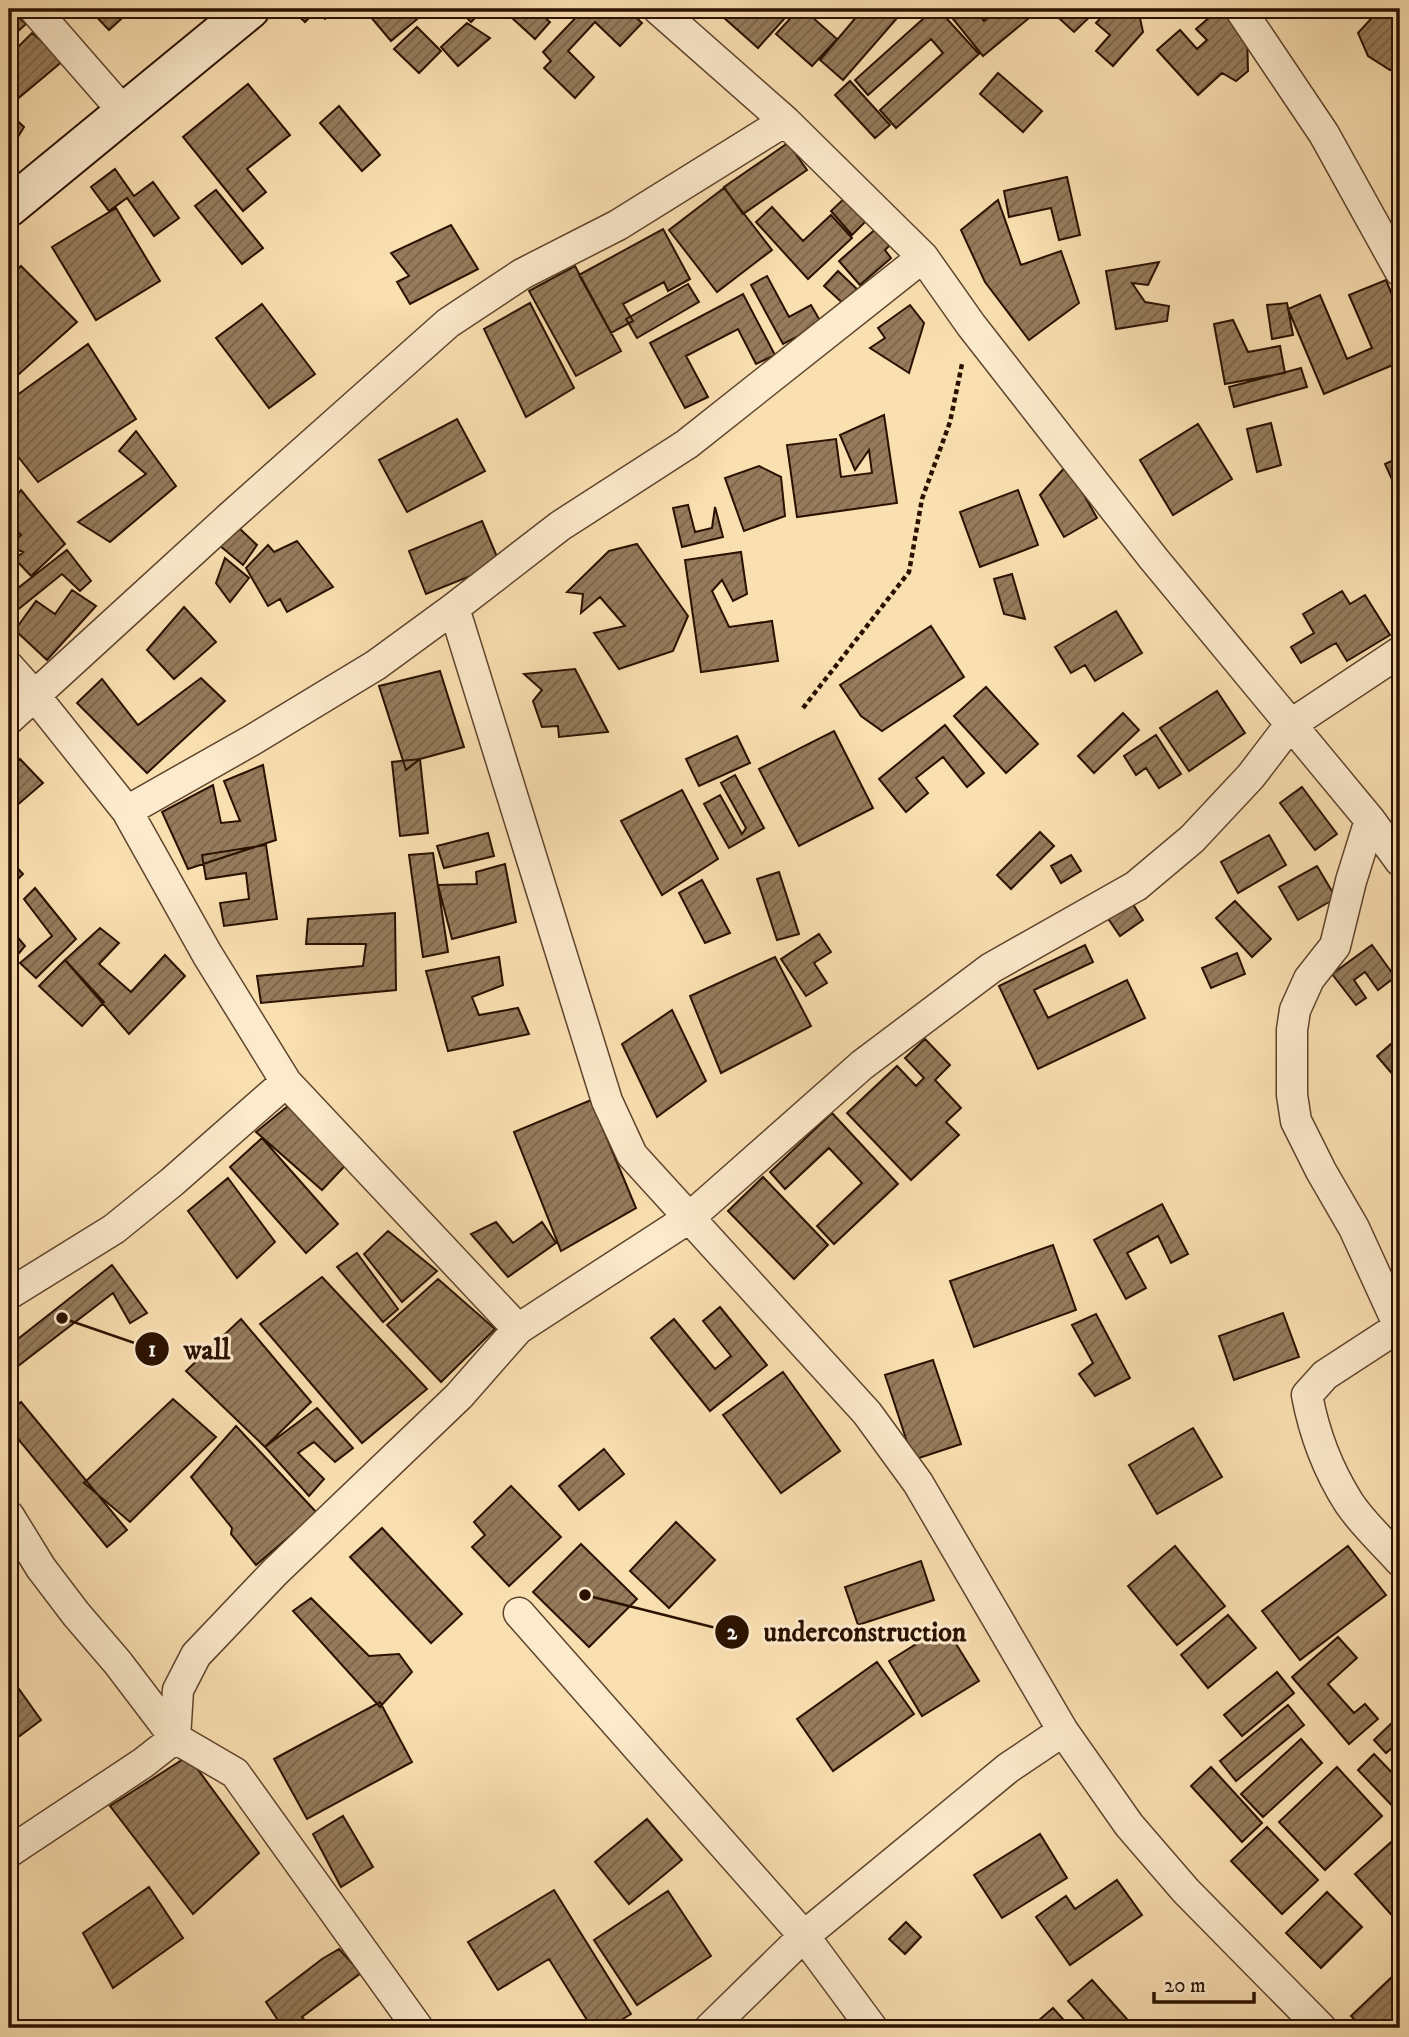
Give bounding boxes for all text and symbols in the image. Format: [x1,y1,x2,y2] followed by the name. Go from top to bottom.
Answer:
[134,1325,244,1374] callout: wall
[183,1333,231,1368] text: wall
[148,1337,156,1363] text: 1
[715,1607,981,1656] callout: underconstruction
[763,1615,967,1650] text: underconstruction
[727,1620,738,1646] text: 2
[1154,1960,1253,2004] scale bar
[1164,1973,1206,1999] text: 20 m

